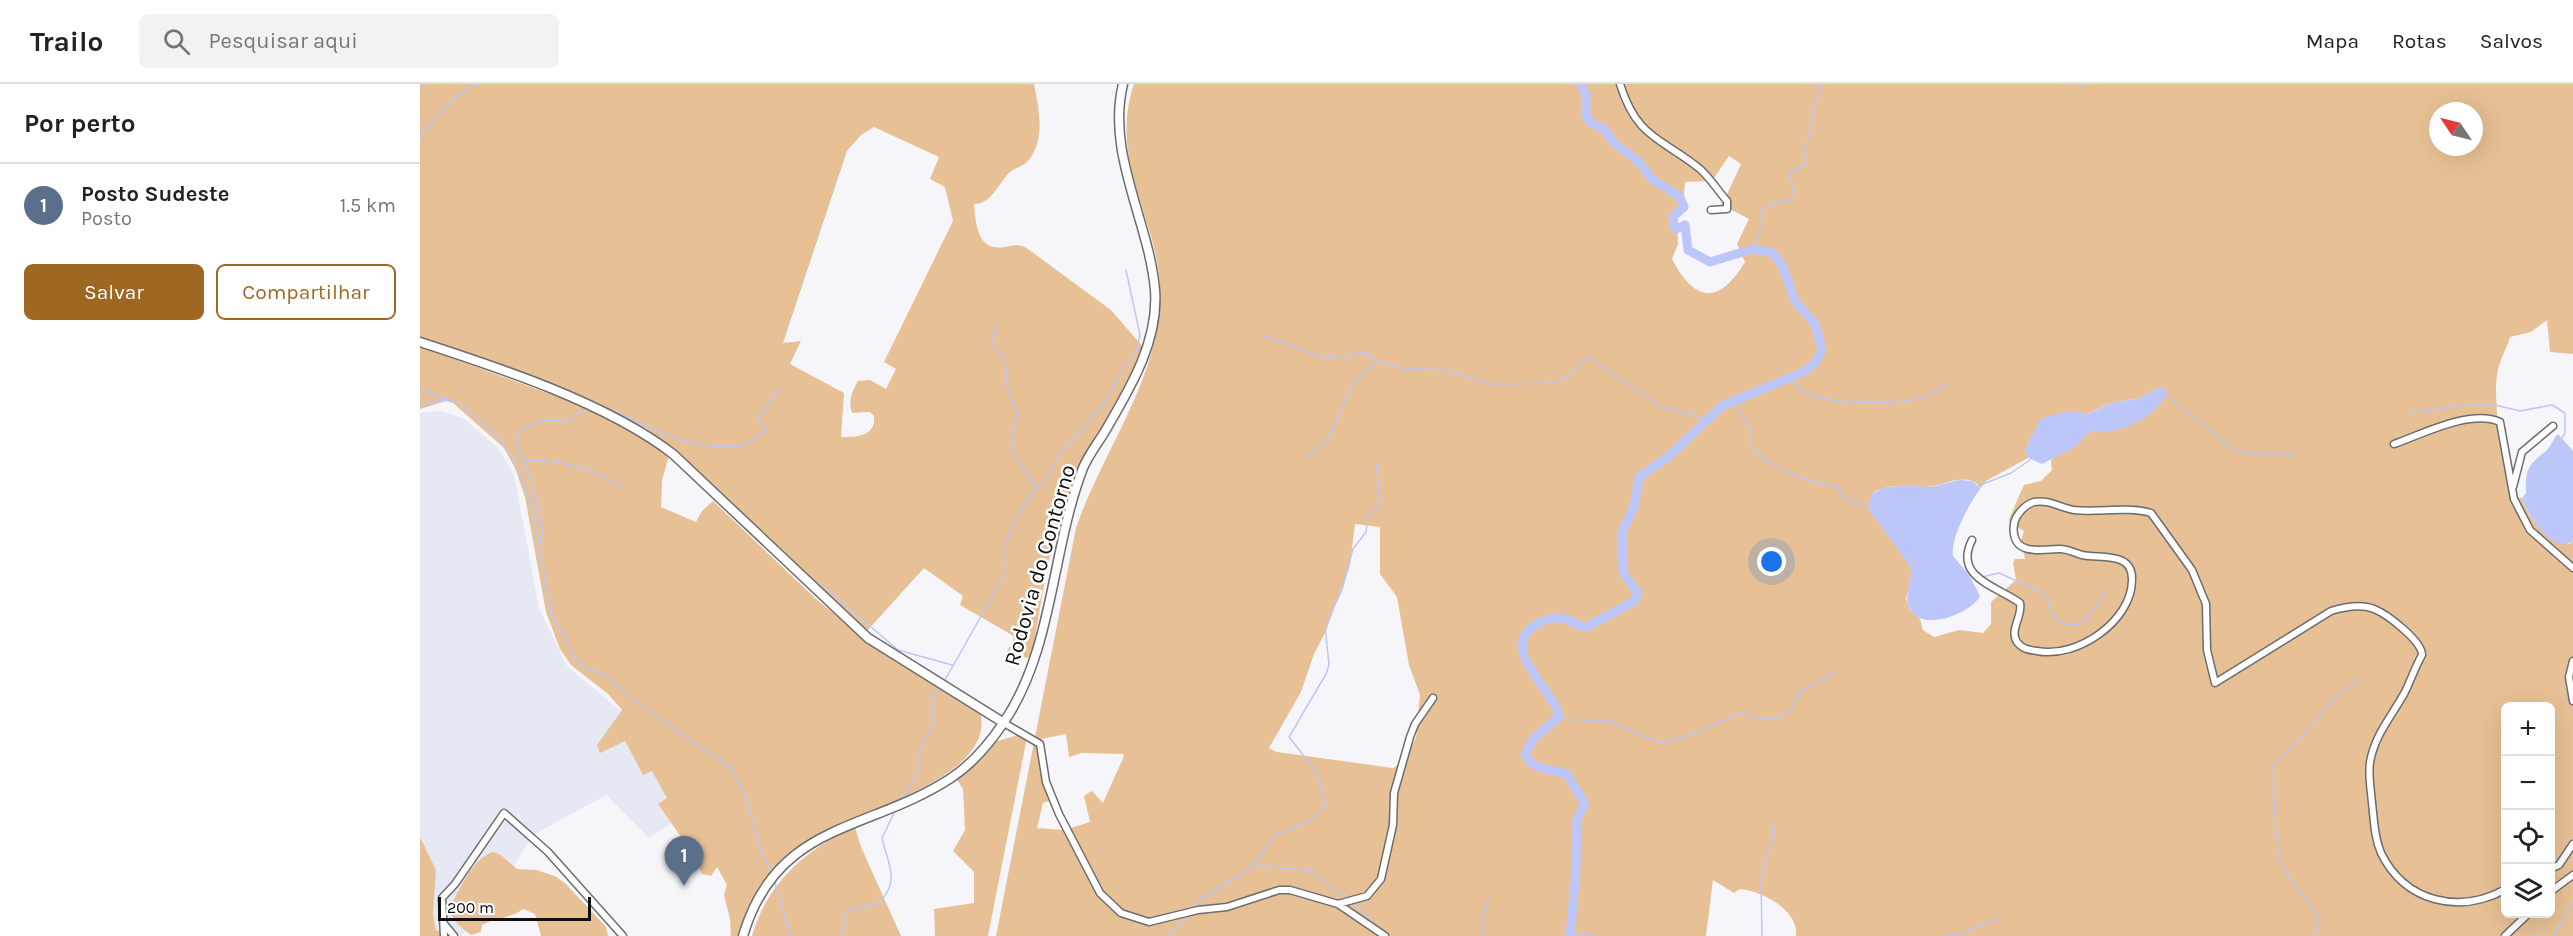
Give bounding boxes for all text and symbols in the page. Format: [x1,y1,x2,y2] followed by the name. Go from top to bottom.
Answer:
[139,14,559,68] search box
[30,25,103,58] text: Trailo
[160,25,193,58] icon: search
[208,28,358,54] text: Pesquisar aqui
[2306,29,2359,53] text: Mapa
[2392,29,2447,53] text: Rotas
[2480,29,2543,53] text: Salvos
[2429,102,2483,156] north arrow
[24,108,135,139] text: Por perto
[81,181,229,207] text: Posto Sudeste
[40,194,47,217] text: 1
[340,194,396,217] text: 1.5 km
[81,207,132,230] text: Posto
[24,264,204,320] button: Salvar
[216,264,396,320] button: Compartilhar
[999,462,1081,669] street label: Rodovia do Contorno
[1757,547,1786,576] your location
[2501,702,2555,918] map controls
[2501,702,2555,756] button: +
[2501,756,2555,810] button: −
[2501,810,2555,864] button: locate
[664,836,704,886] pin: 1
[2501,864,2555,918] button: layers
[438,894,591,922] scale bar
[447,898,494,917] text: 200 m

